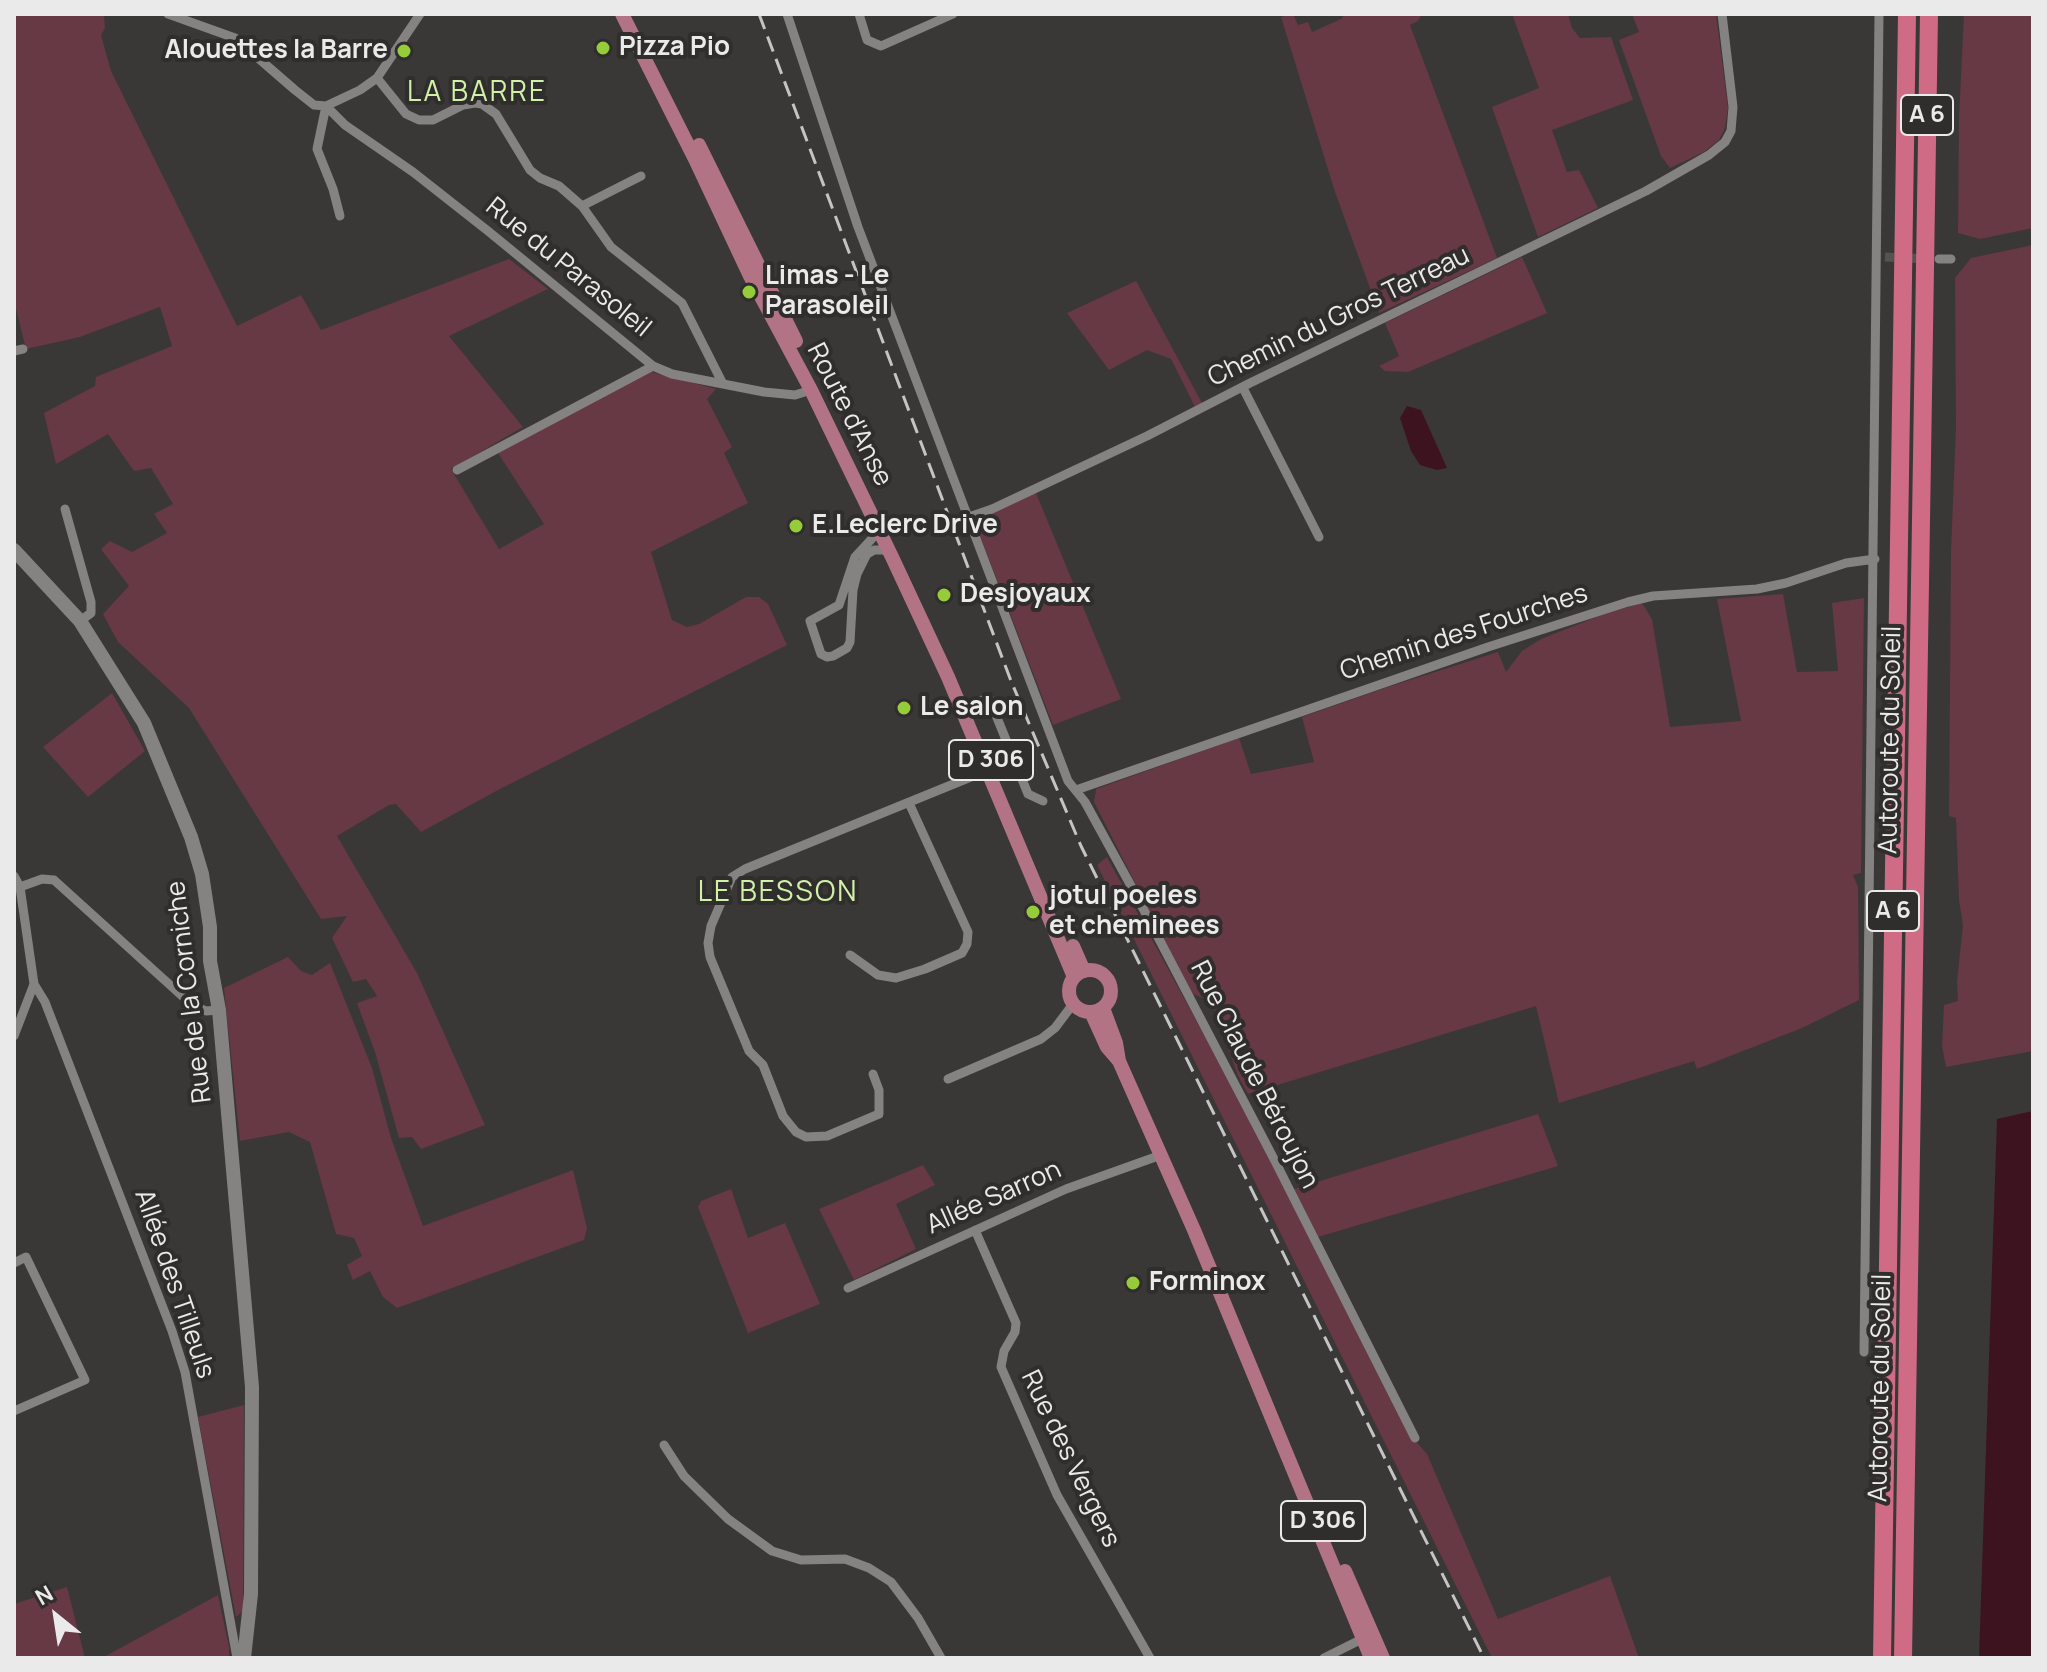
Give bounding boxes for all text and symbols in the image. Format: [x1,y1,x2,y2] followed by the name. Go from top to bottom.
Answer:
[619,32,730,64] place label: Pizza Pio
[164,35,388,67] place label: Alouettes la Barre
[594,39,612,57] marker: Pizza Pio
[395,42,413,60] marker: Alouettes la Barre
[407,76,547,110] district label: LA BARRE
[1901,95,1953,135] road number: A 6
[479,192,657,344] street label: Rue du Parasoleil
[1203,240,1475,394] street label: Chemin du Gros Terreau
[765,261,889,322] place label: Limas - Le Parasoleil
[740,283,758,301] marker: Limas - Le Parasoleil
[800,338,898,492] street label: Route d'Anse
[812,510,998,542] place label: E.Leclerc Drive
[787,517,805,535] marker: E.Leclerc Drive
[1336,578,1592,688] street label: Chemin des Fourches
[960,579,1091,611] place label: Desjoyaux
[935,586,953,604] marker: Desjoyaux
[1873,626,1909,854] street label: Autoroute du Soleil
[920,692,1023,724] place label: Le salon
[895,699,913,717] marker: Le salon
[949,740,1033,780] road number: D 306
[698,876,858,910] district label: LE BESSON
[161,879,219,1105] street label: Rue de la Corniche
[1049,881,1220,942] place label: jotul poeles et cheminees
[1867,891,1919,931] road number: A 6
[1024,903,1042,921] marker: jotul poeles et cheminees
[1183,956,1325,1194] street label: Rue Claude Béroujon
[922,1154,1066,1242] street label: Allée Sarron
[127,1185,221,1383] street label: Allée des Tilleuls
[1149,1267,1265,1299] place label: Forminox
[1124,1274,1142,1292] marker: Forminox
[1863,1274,1899,1502] street label: Autoroute du Soleil
[1014,1365,1126,1553] street label: Rue des Vergers
[1281,1501,1365,1541] road number: D 306
[16,1576,96,1656] north arrow
[30,1578,58,1612] text: N

